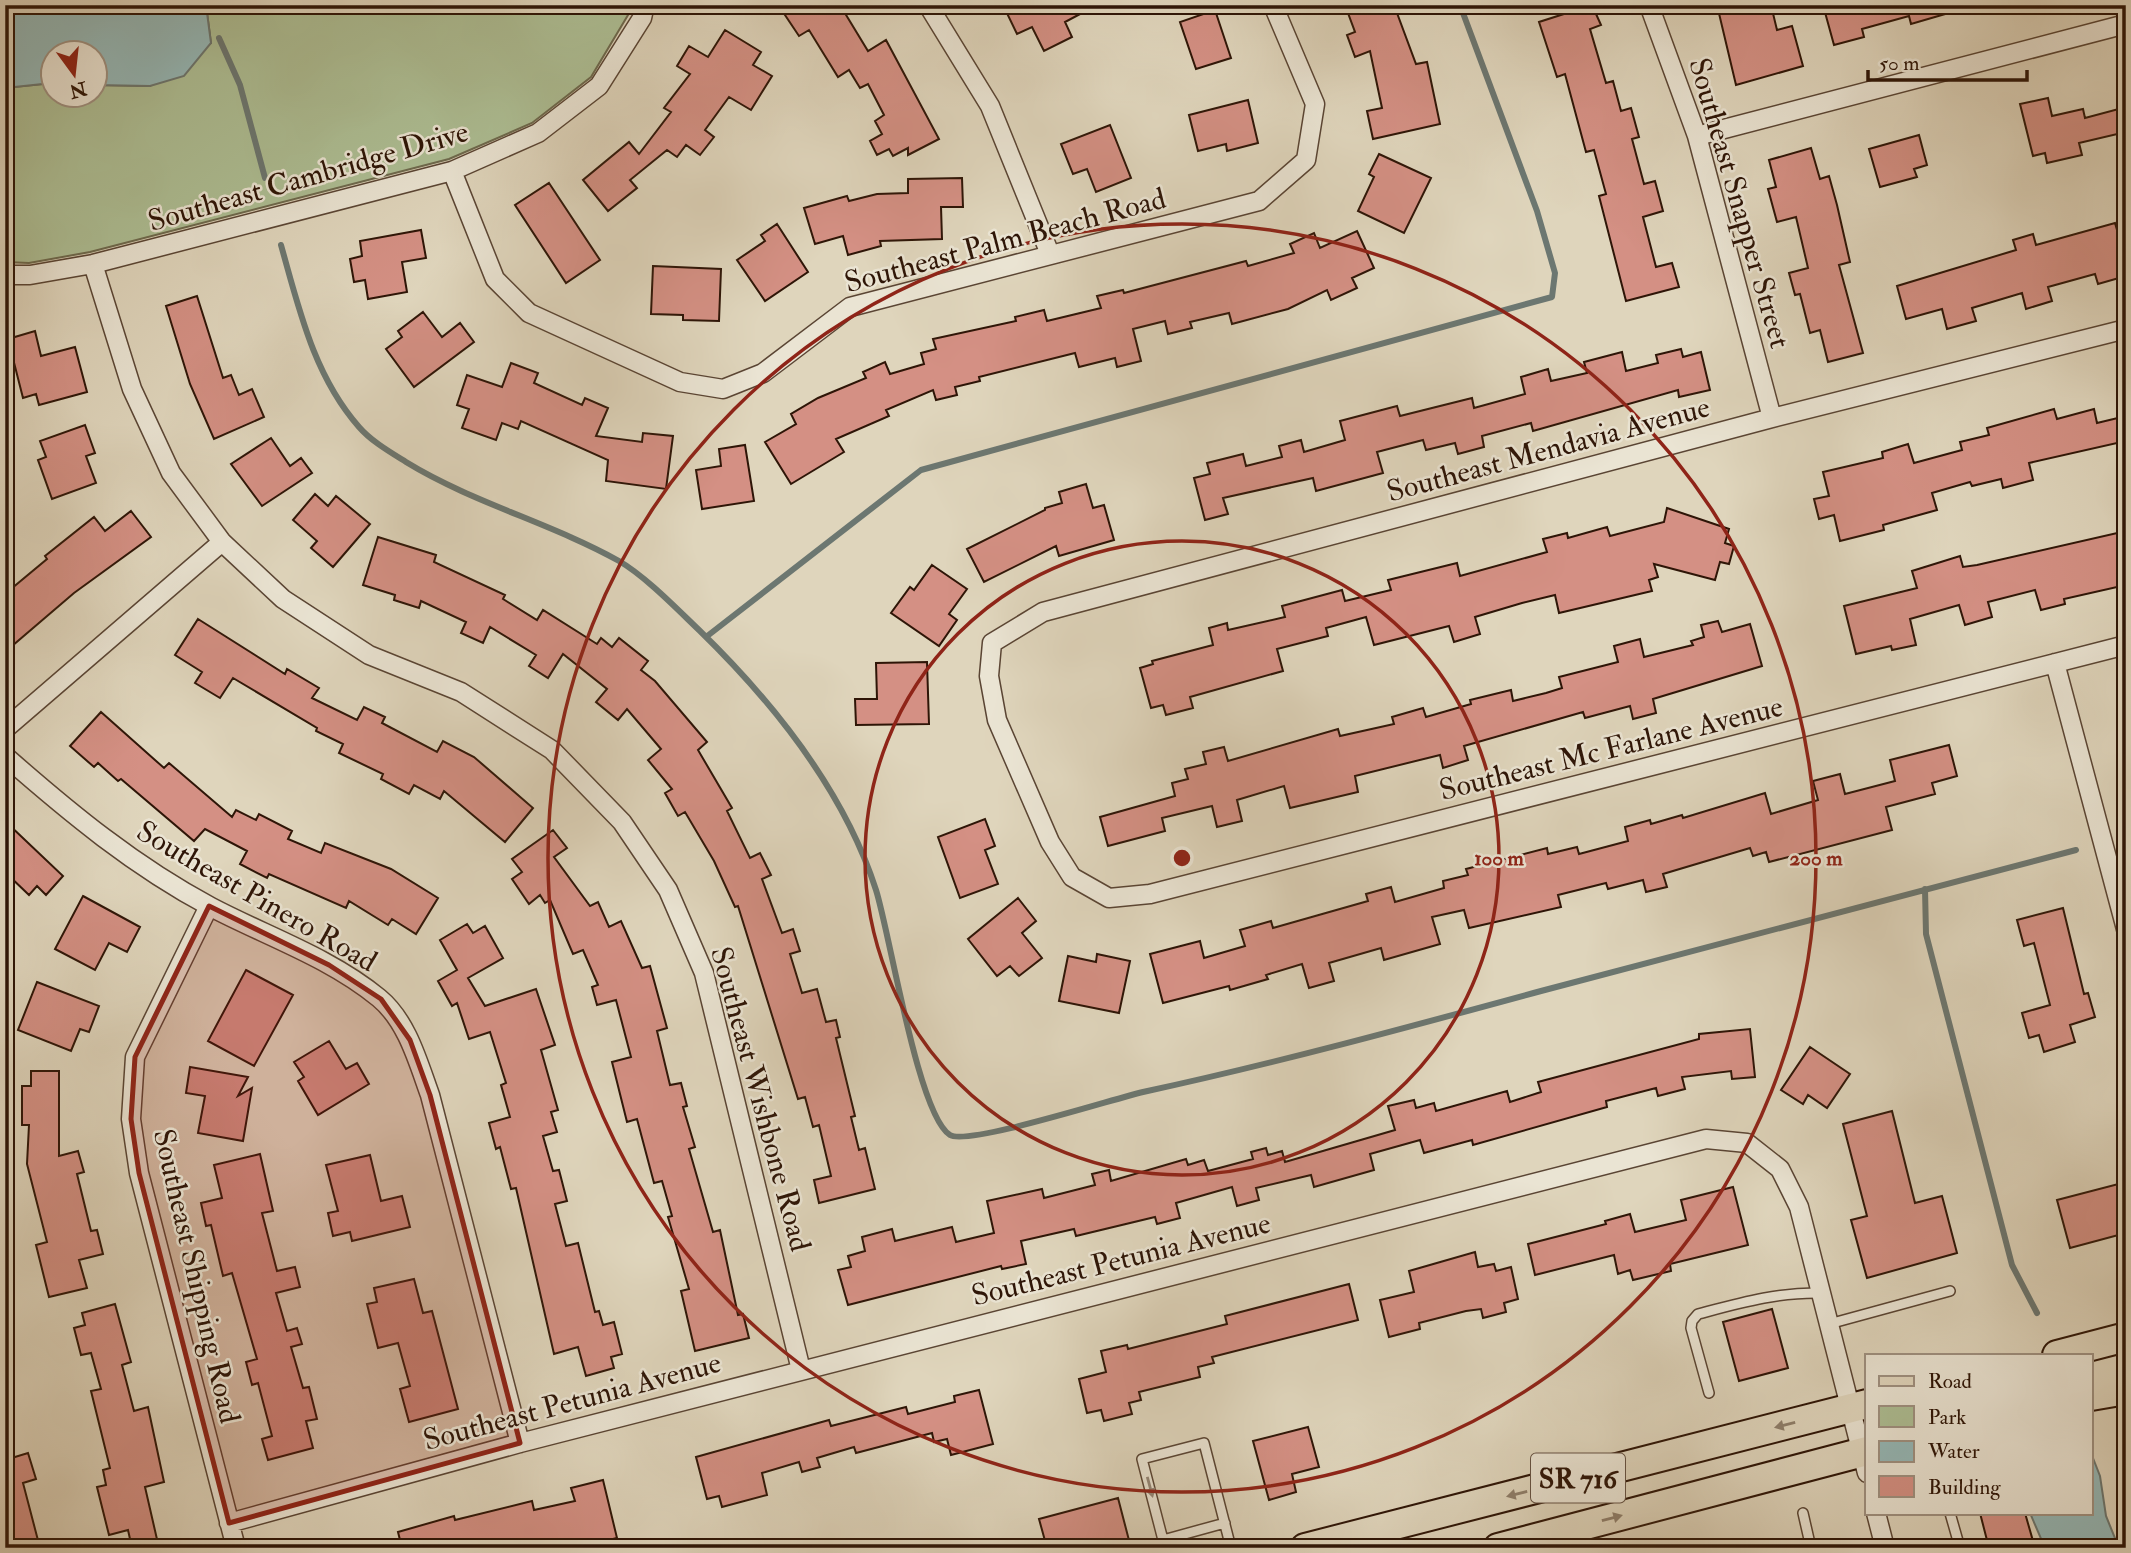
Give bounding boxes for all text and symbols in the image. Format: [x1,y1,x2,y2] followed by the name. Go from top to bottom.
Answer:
[38,38,108,108] north arrow
[1868,38,2028,82] scale bar
[1879,50,1920,77] text: 50 m
[1680,54,1799,353] street label: Southeast Snapper Street
[66,75,90,104] text: N
[144,113,472,240] street label: Southeast Cambridge Drive
[840,180,1170,301] street label: Southeast Palm Beach Road
[1383,389,1714,510] street label: Southeast Mendavia Avenue
[1436,688,1787,809] street label: Southeast Mc Farlane Avenue
[130,813,384,980] street label: Southeast Pinero Road
[1474,845,1525,872] text: 100 m
[1790,845,1843,872] text: 200 m
[1170,846,1194,870] centre of rings
[702,943,819,1256] street label: Southeast Wishbone Road
[145,1125,248,1427] street label: Southeast Shipping Road
[968,1204,1274,1315] street label: Southeast Petunia Avenue
[419,1344,725,1459] street label: Southeast Petunia Avenue
[1865,1354,2092,1514] legend
[1928,1368,1973,1395] text: Road
[1928,1404,1966,1431] text: Park
[1774,1420,1796,1431] one-way arrow
[1927,1438,1980,1465] text: Water
[1531,1454,1625,1502] road number: SR 716
[1928,1474,2001,1501] text: Building
[1145,1477,1155,1498] one-way arrow
[1506,1489,1528,1500] one-way arrow
[1602,1513,1623,1523] one-way arrow

